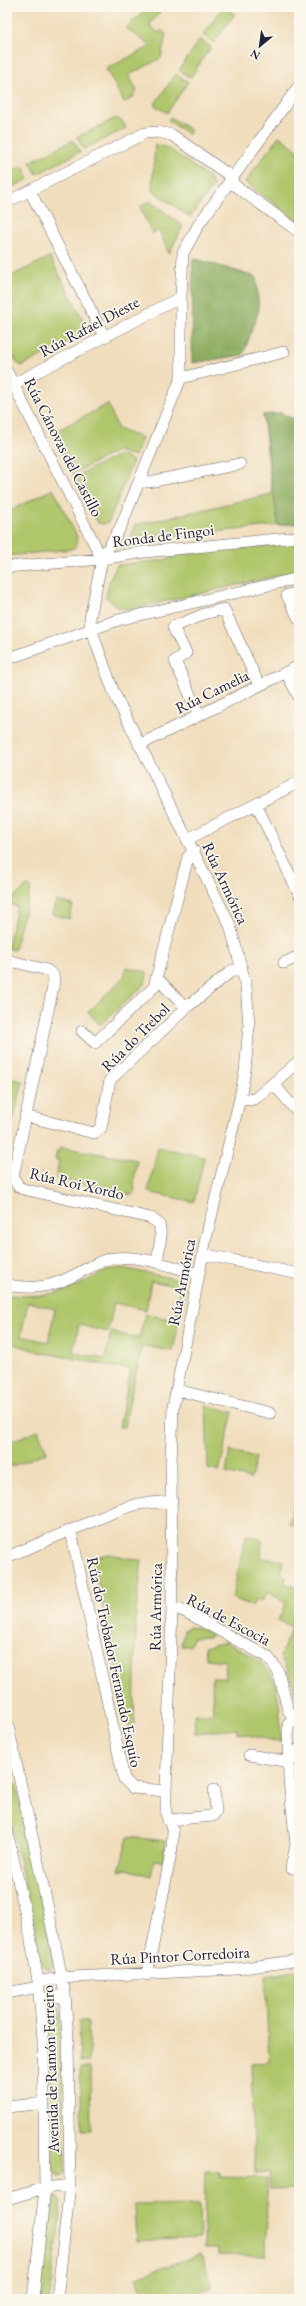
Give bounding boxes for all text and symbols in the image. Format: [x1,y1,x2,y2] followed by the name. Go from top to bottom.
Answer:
[240,26,280,66] north arrow
[248,46,262,63] text: N
[36,291,143,362] street label: Rúa Rafael Dieste
[19,374,108,521] street label: Rúa Cánovas del Castillo
[111,519,215,552] street label: Ronda de Fingoi
[172,664,253,718] street label: Rúa Camelia
[197,839,254,928] street label: Rúa Armórica
[96,998,174,1076] street label: Rúa do Trebol
[28,1162,126,1205] street label: Rúa Roi Xordo
[163,1236,200,1327] street label: Rúa Armórica
[82,1555,147,1769] street label: Rúa do Trobador Fernando Esquío
[144,1562,167,1651] street label: Rúa Armórica
[183,1589,275,1651] street label: Rúa de Escocia
[110,1941,251,1970] street label: Rúa Pintor Corredoira
[37,1984,64,2154] street label: Avenida de Ramón Ferreiro

